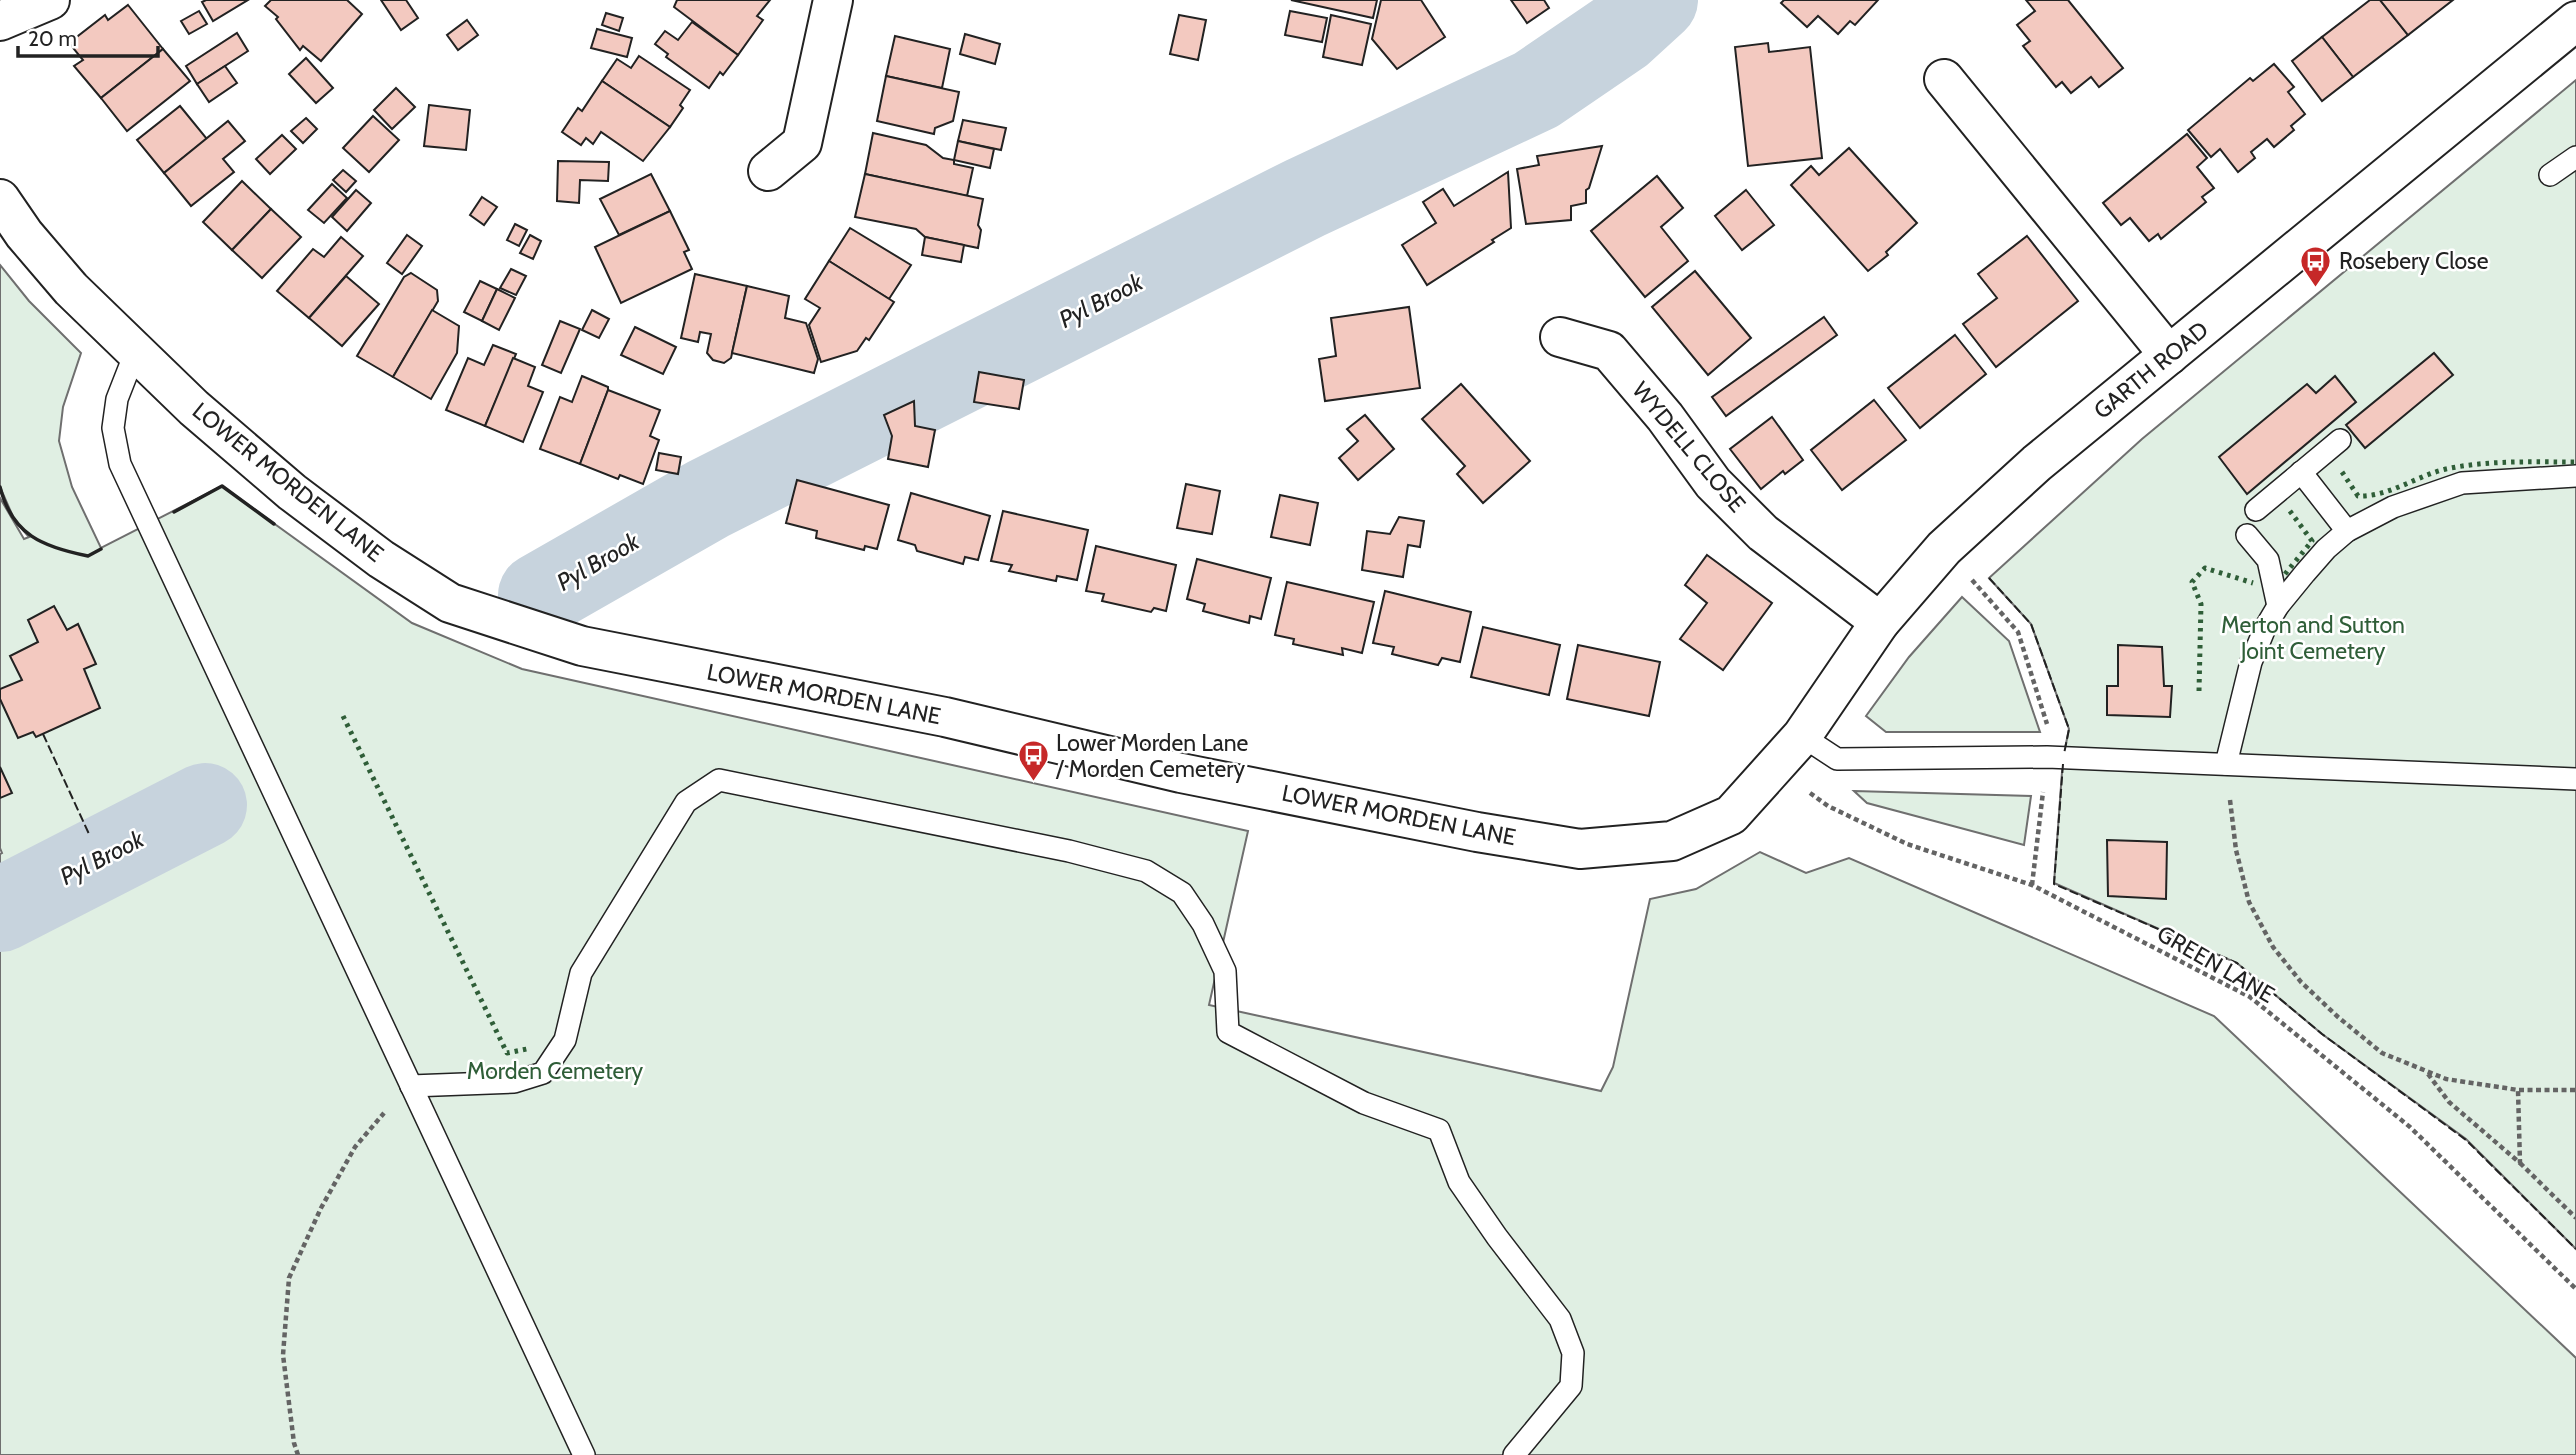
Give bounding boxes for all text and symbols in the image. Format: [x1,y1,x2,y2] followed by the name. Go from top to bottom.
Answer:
[18,14,158,58] scale bar
[28,26,77,51] text: 20 m
[2299,244,2333,288] bus stop icon: Rosebery Close
[2339,247,2489,275] place label: Rosebery Close
[1054,267,1148,334] water label: Pyl Brook
[2088,315,2214,425] street label: GARTH ROAD
[1626,376,1752,518] street label: WYDELL CLOSE
[187,396,389,568] street label: LOWER MORDEN LANE
[552,526,645,597] water label: Pyl Brook
[2221,611,2405,665] park label: Merton and Sutton Joint Cemetery
[705,658,943,730] street label: LOWER MORDEN LANE
[1055,729,1249,783] place label: Lower Morden Lane / Morden Cemetery
[1016,739,1050,783] bus stop icon: Lower Morden Lane / Morden Cemetery
[1280,779,1518,851] street label: LOWER MORDEN LANE
[55,824,149,891] water label: Pyl Brook
[2152,919,2280,1009] street label: GREEN LANE
[467,1057,644,1085] park label: Morden Cemetery

